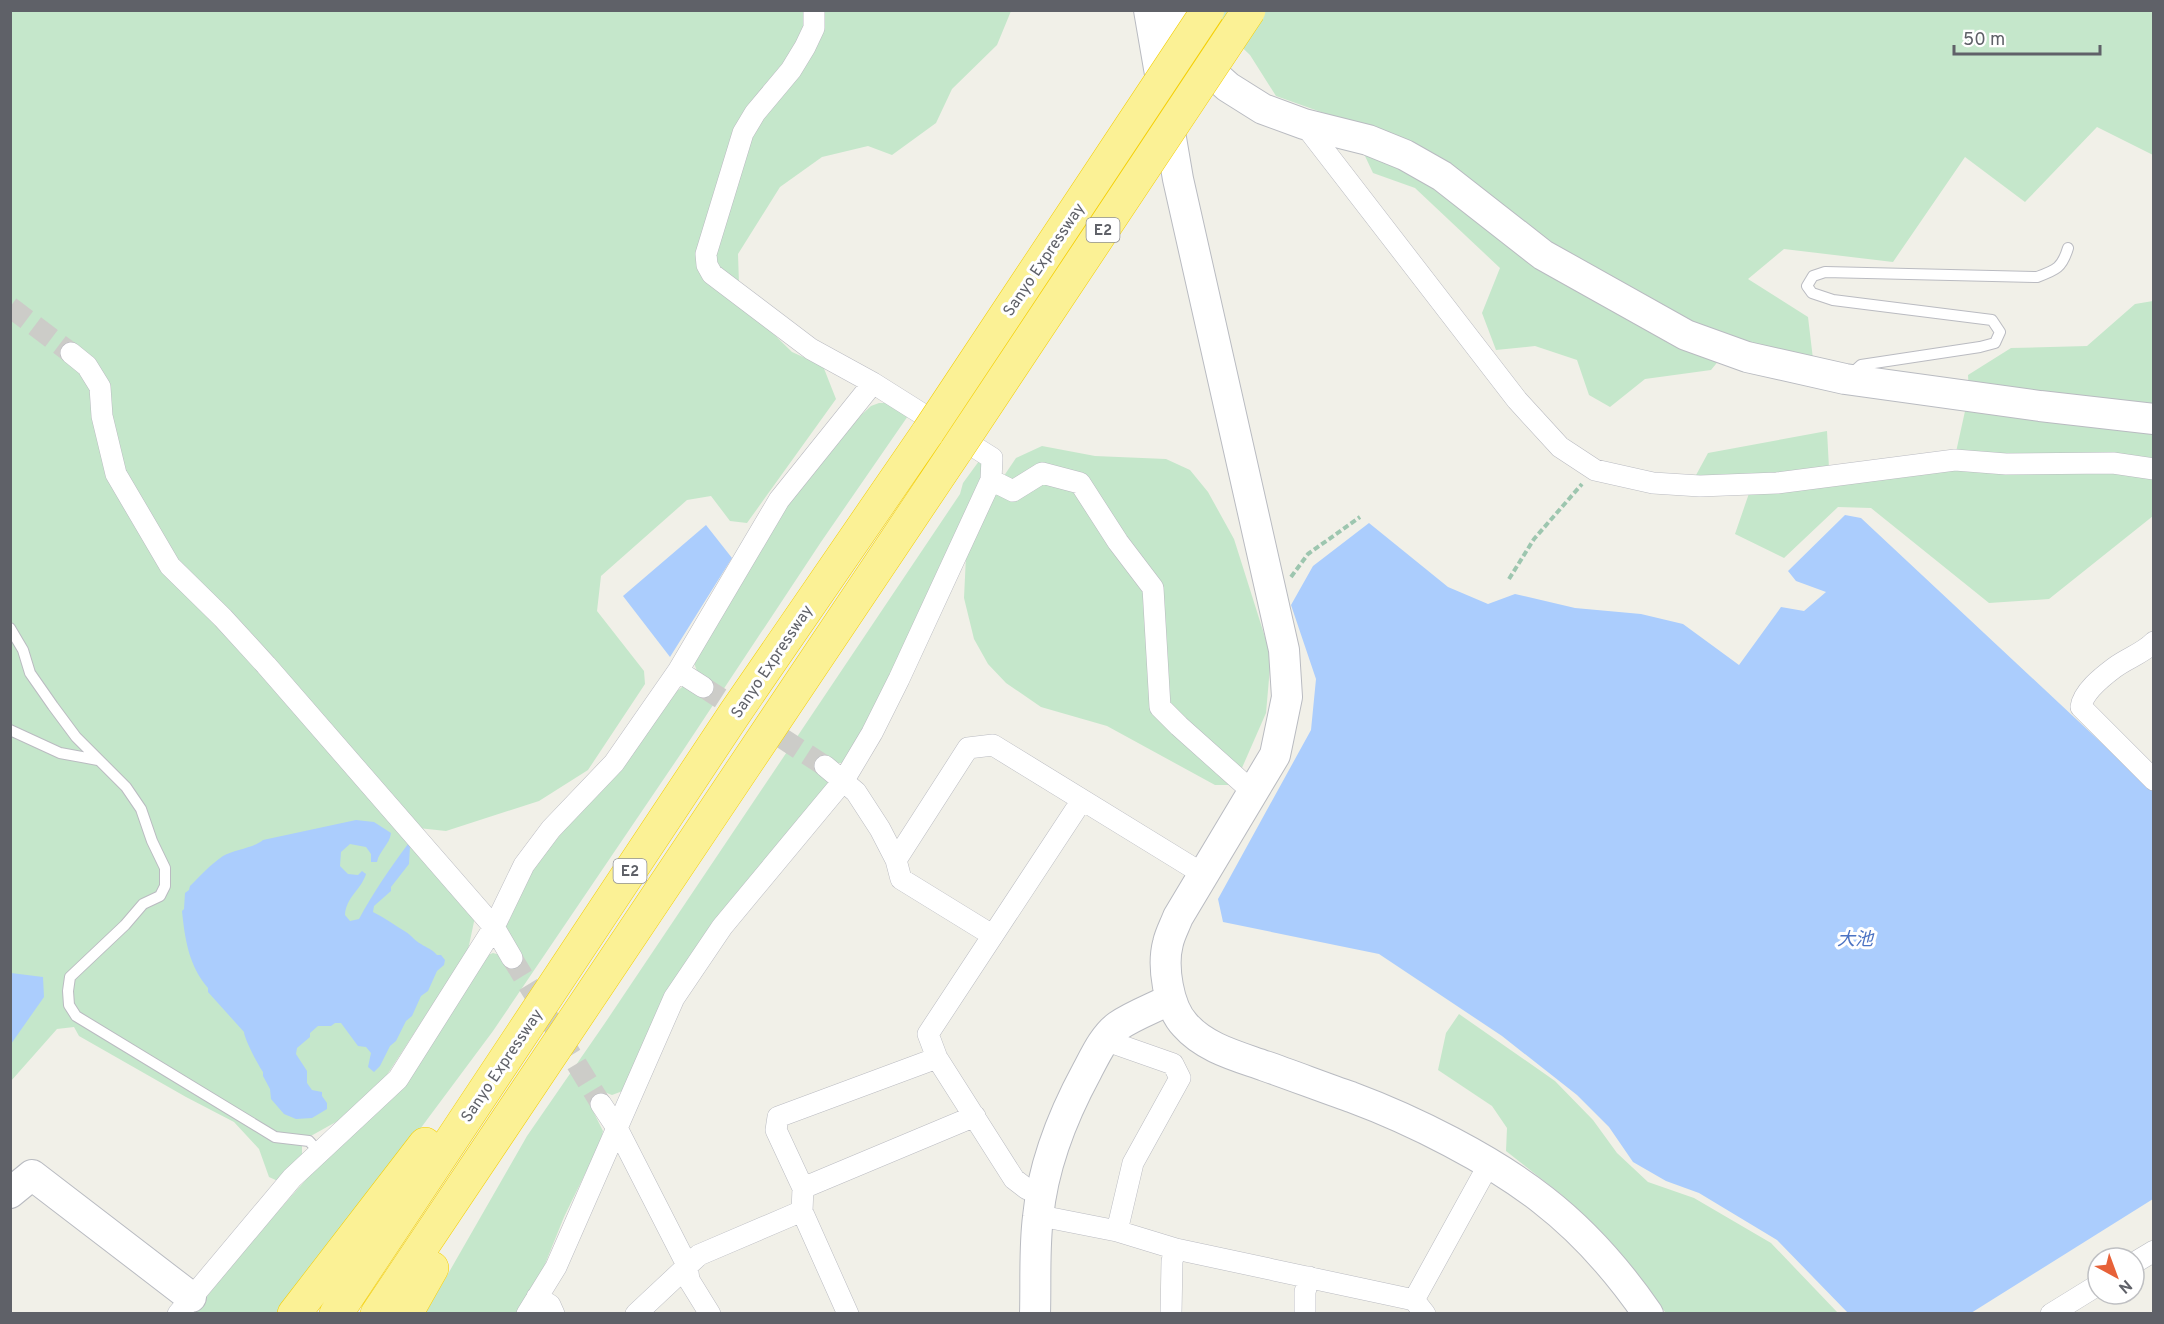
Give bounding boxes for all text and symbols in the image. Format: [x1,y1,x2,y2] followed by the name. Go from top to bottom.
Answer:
[1954,18,2100,56] scale bar
[1963,29,2005,52] text: 50 m
[999,200,1090,321] street label: Sanyo Expressway
[1086,218,1120,242] road number: E2
[727,602,818,723] street label: Sanyo Expressway
[614,859,646,883] road number: E2
[1837,929,1875,952] water label: 大池
[457,1006,548,1127] street label: Sanyo Expressway
[2086,1246,2146,1306] north arrow
[2114,1274,2135,1297] text: N

